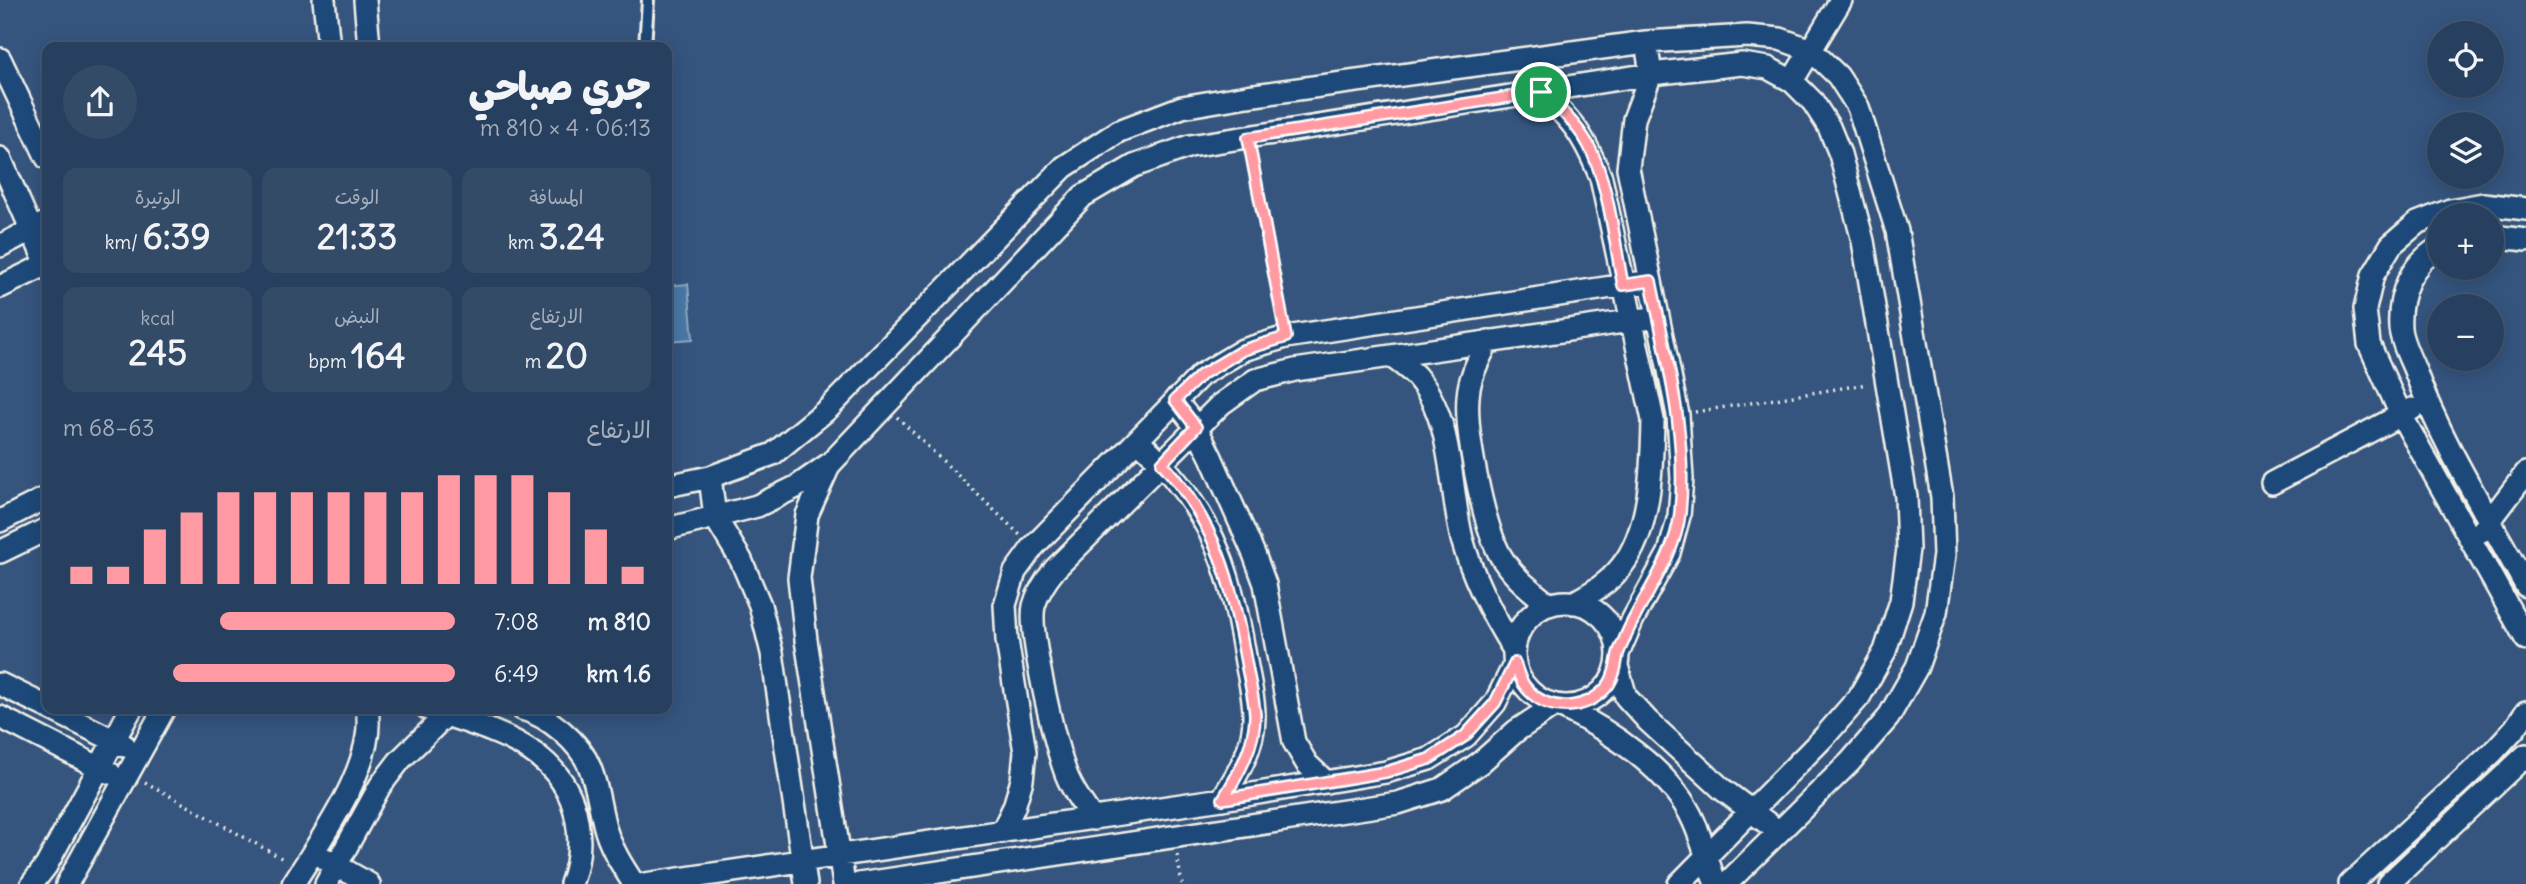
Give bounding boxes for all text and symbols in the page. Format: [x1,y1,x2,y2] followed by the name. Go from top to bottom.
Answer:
[2427,21,2504,371] map controls
[2427,21,2504,98] button: locate
[1511,62,1571,122] pin
[469,63,651,110] text: جري صباحي
[63,65,137,139] button: share
[1522,73,1560,111] icon: arrive
[2427,112,2504,189] button: layers
[480,113,651,142] text: 06:13 · 4 × 810 m
[135,185,181,209] text: الوتيرة
[335,185,379,209] text: الوقت
[529,185,583,209] text: المسافة
[2427,203,2504,280] button: +
[143,214,211,258] text: 6:39
[317,214,397,258] text: 21:33
[539,214,605,258] text: 3.24
[105,230,143,254] text: /km
[508,230,539,254] text: km
[2427,294,2504,371] button: −
[334,304,380,328] text: النبض
[530,304,583,328] text: الارتفاع
[141,306,175,330] text: kcal
[128,330,187,374] text: 245
[351,333,405,377] text: 164
[546,333,588,377] text: 20
[309,349,351,373] text: bpm
[525,349,546,373] text: m
[63,413,155,442] text: 63–68 m
[587,415,651,444] text: الارتفاع
[494,607,539,636] text: 7:08
[588,607,651,636] text: 810 m
[494,659,539,688] text: 6:49
[586,659,651,688] text: 1.6 km

